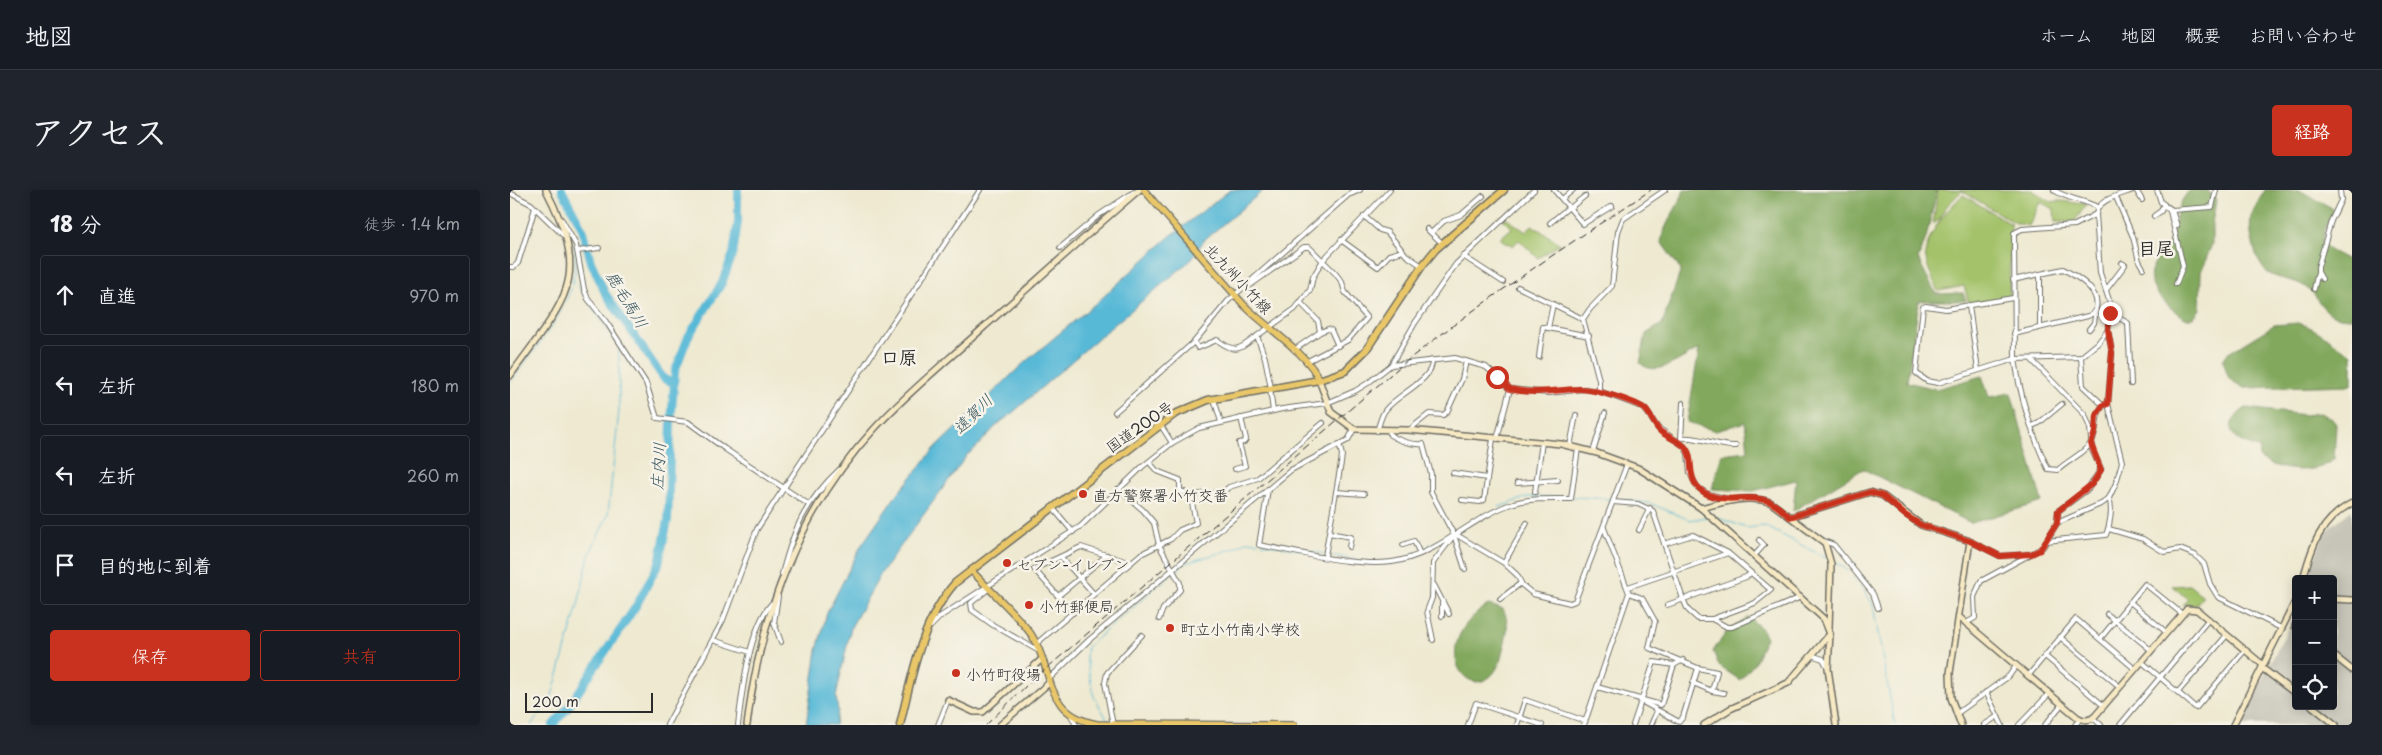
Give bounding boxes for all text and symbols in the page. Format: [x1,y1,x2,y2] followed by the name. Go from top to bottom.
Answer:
[25,17,73,53] text: 地図
[2040,21,2093,48] text: ホーム
[2121,21,2157,48] text: 地図
[2185,21,2221,48] text: 概要
[2249,21,2357,48] text: お問い合わせ
[30,104,168,157] text: アクセス
[2272,105,2352,156] button: 経路
[50,207,101,239] text: 18 分
[364,211,460,235] text: 徒歩 · 1.4 km
[2138,234,2174,261] district label: 目尾
[1200,237,1278,319] street label: 北九州小竹線
[601,265,655,333] water label: 鹿毛馬川
[51,281,79,309] icon: ahead
[98,281,136,309] text: 直進
[409,283,459,307] text: 970 m
[2099,302,2122,325] route end
[881,343,917,370] district label: 口原
[1486,366,1509,389] route start
[51,371,79,399] icon: left
[98,371,136,399] text: 左折
[411,373,459,397] text: 180 m
[947,388,997,438] water label: 遠賀川
[1101,394,1177,458] street label: 国道200号
[644,441,670,491] water label: 庄内川
[51,461,79,489] icon: left
[98,461,136,489] text: 左折
[407,463,459,487] text: 260 m
[1093,483,1228,506] place label: 直方警察署小竹交番
[1077,488,1089,500] marker: 直方警察署小竹交番
[51,551,79,579] icon: arrive
[98,551,212,579] text: 目的地に到着
[1017,552,1129,575] place label: セブン-イレブン
[1001,557,1013,569] marker: セブン-イレブン
[2292,575,2337,710] map controls
[2292,575,2337,620] button: +
[1039,594,1114,617] place label: 小竹郵便局
[1023,599,1035,611] marker: 小竹郵便局
[1180,617,1300,640] place label: 町立小竹南小学校
[2292,620,2337,665] button: −
[1164,622,1176,634] marker: 町立小竹南小学校
[50,630,250,681] button: 保存
[260,630,460,681] button: 共有
[966,662,1041,685] place label: 小竹町役場
[2292,665,2337,710] button: locate
[950,667,962,679] marker: 小竹町役場
[525,690,652,713] scale bar
[532,691,579,712] text: 200 m

